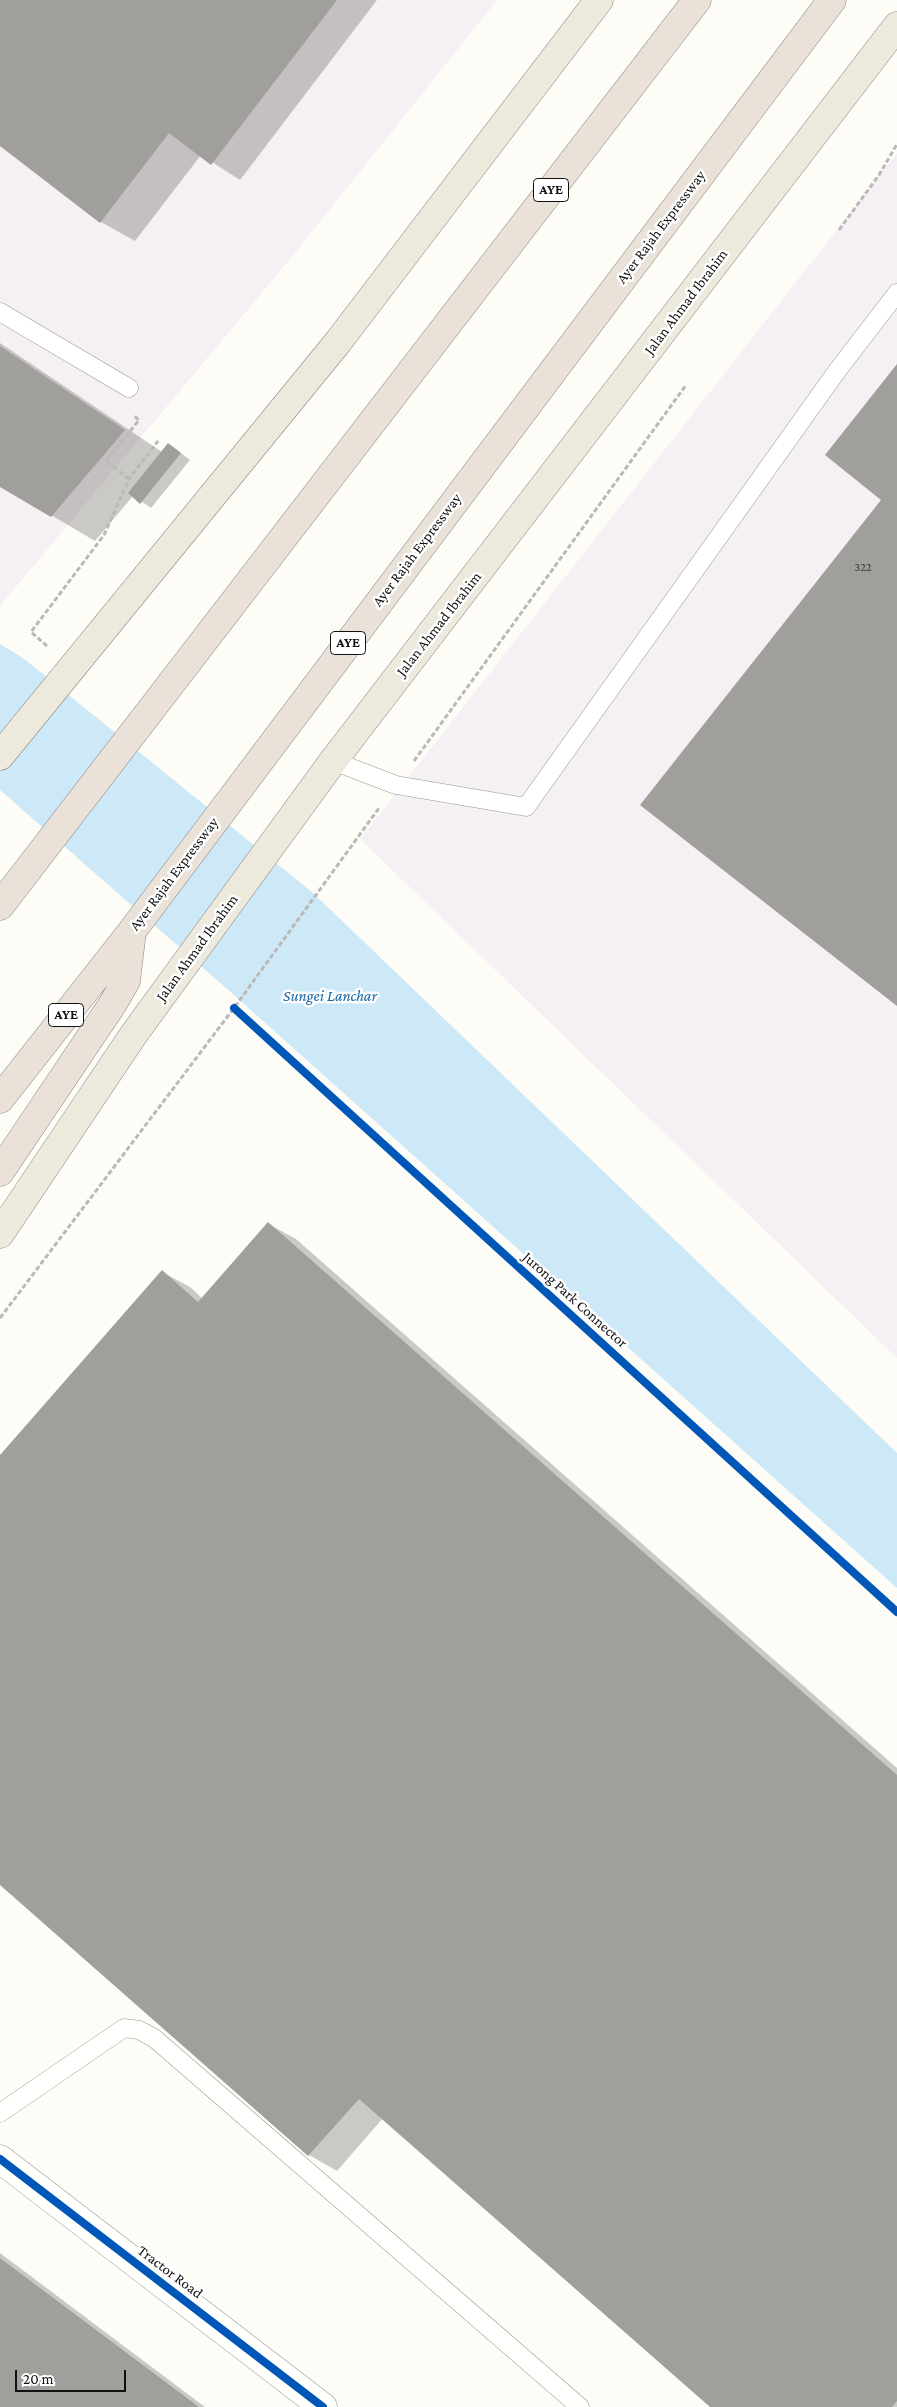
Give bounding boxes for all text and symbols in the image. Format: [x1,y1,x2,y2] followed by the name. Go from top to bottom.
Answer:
[613,167,709,287] street label: Ayer Rajah Expressway
[534,178,568,202] road number: AYE
[640,246,732,358] street label: Jalan Ahmad Ibrahim
[369,490,465,610] street label: Ayer Rajah Expressway
[854,560,872,574] house number: 322
[393,568,485,680] street label: Jalan Ahmad Ibrahim
[330,632,366,654] road number: AYE
[126,814,222,934] street label: Ayer Rajah Expressway
[152,891,242,1005] street label: Jalan Ahmad Ibrahim
[283,986,377,1006] water label: Sungei Lanchar
[48,1004,84,1026] road number: AYE
[519,1248,631,1352] street label: Jurong Park Connector
[134,2242,206,2302] street label: Tractor Road
[18,2360,129,2392] scale bar
[23,2371,54,2387] text: 20 m

